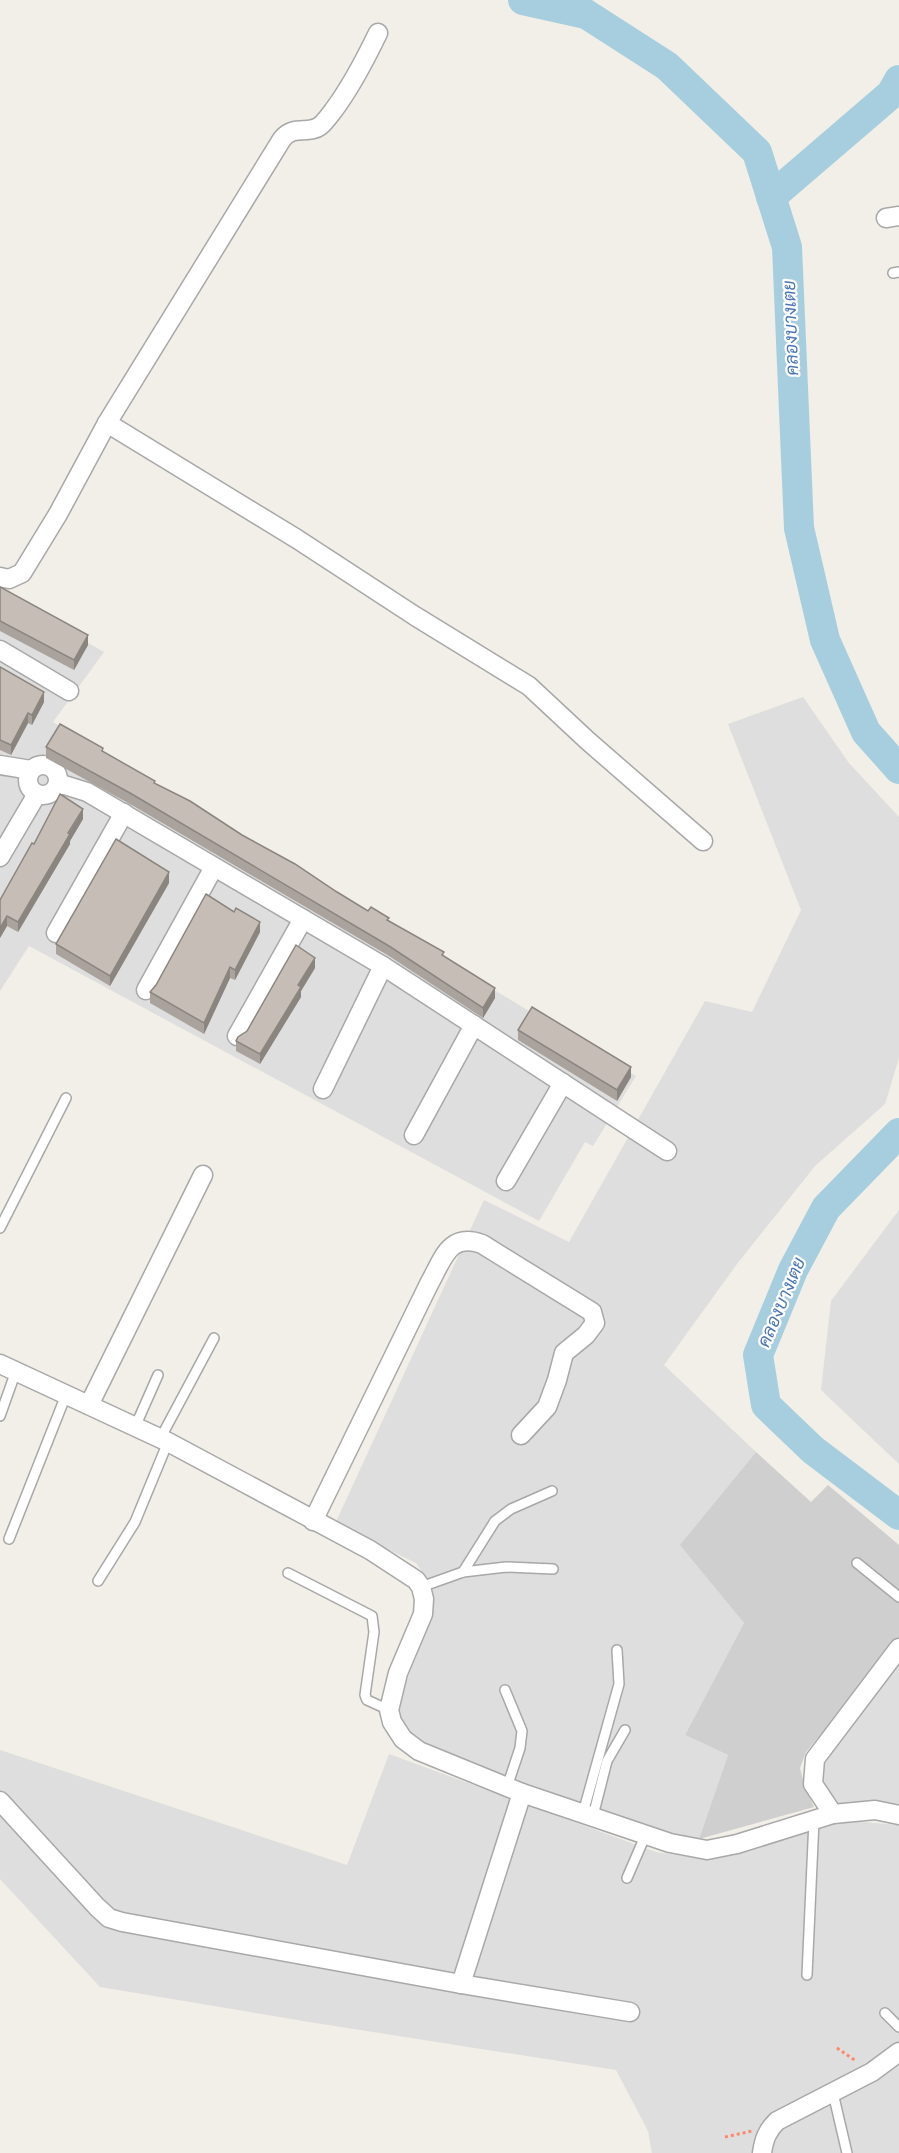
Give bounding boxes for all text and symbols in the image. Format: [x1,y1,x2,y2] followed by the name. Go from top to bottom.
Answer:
[776,280,804,376] water label: คลองบางเตย
[751,1253,811,1351] water label: คลองบางเตย

